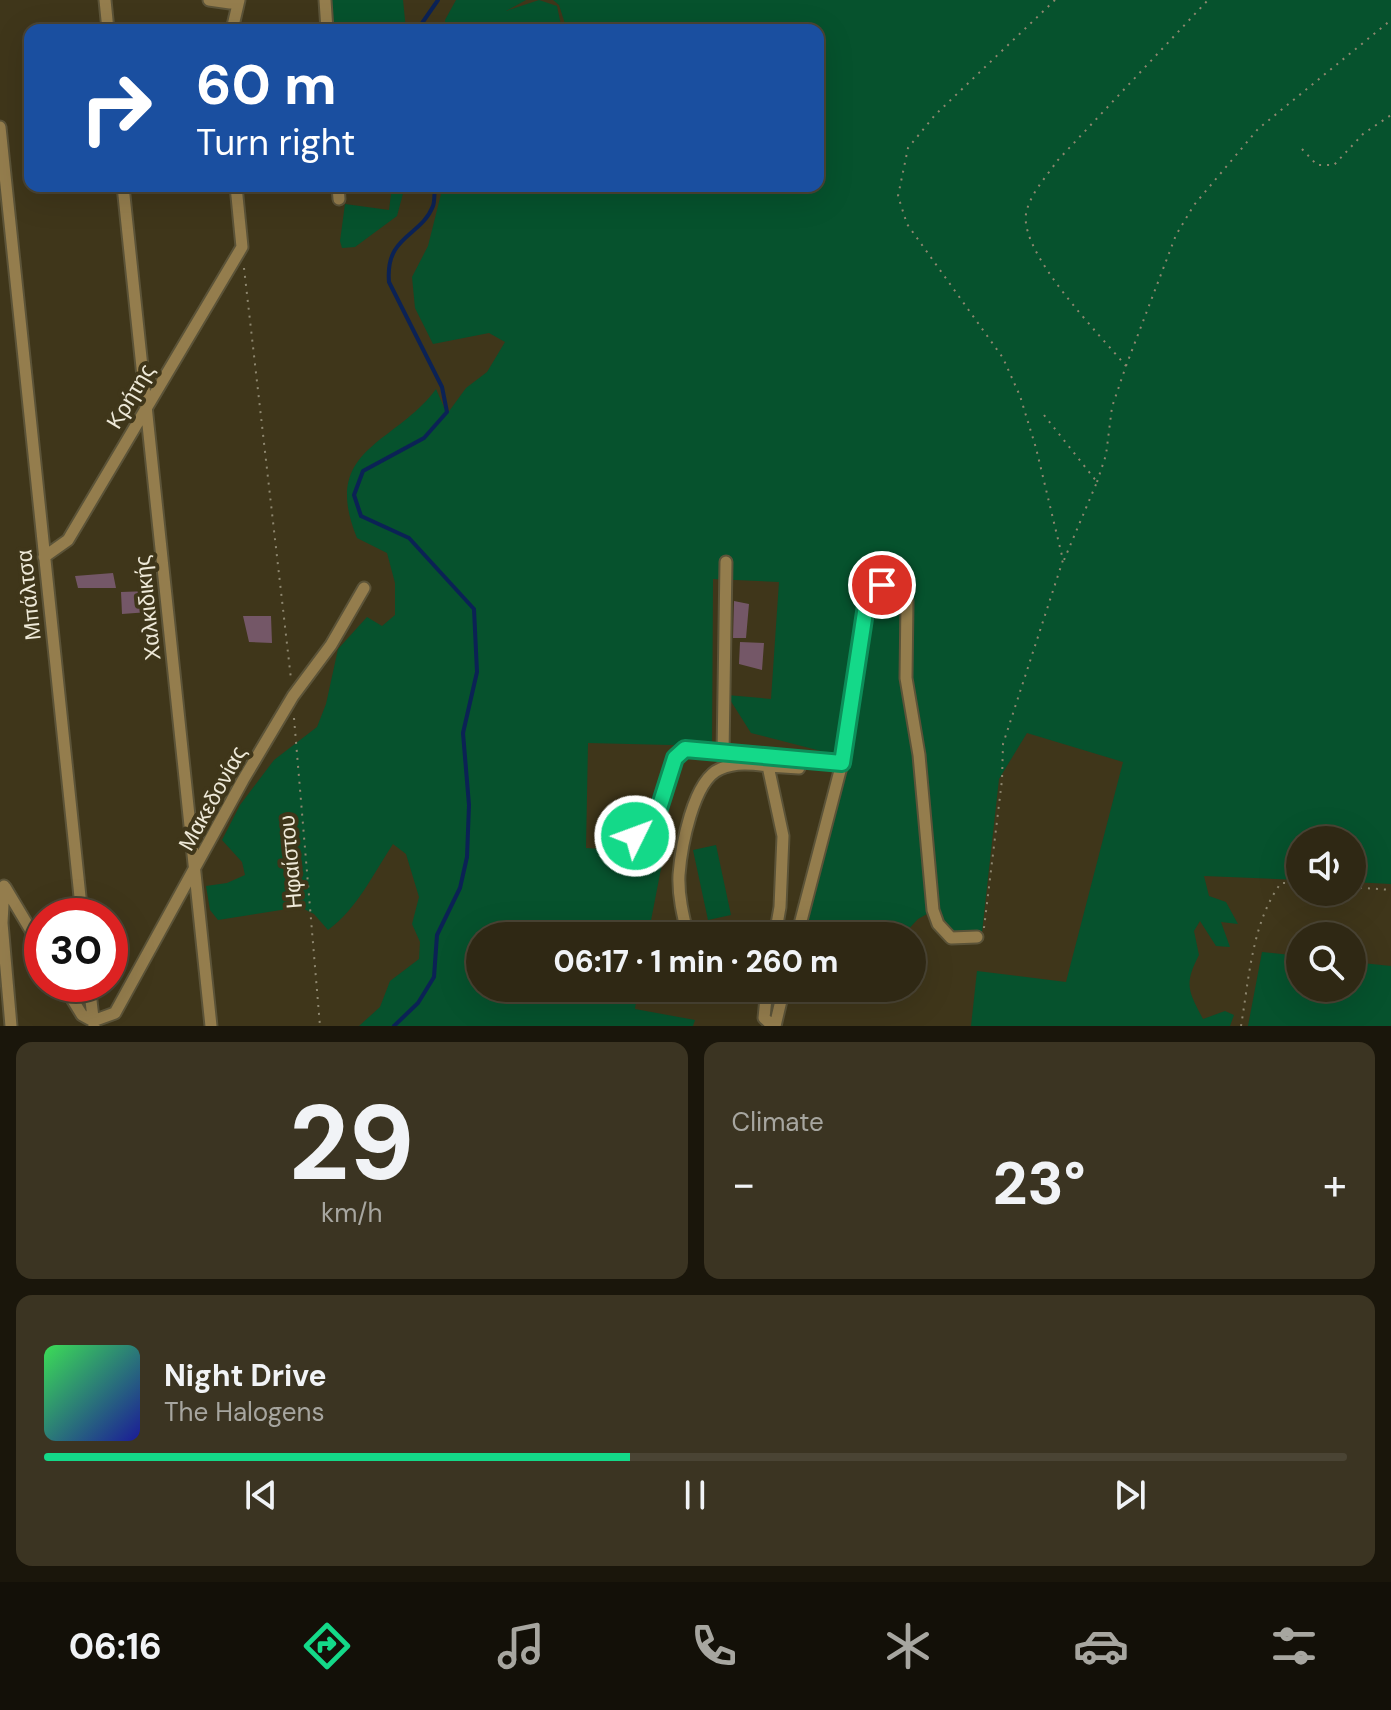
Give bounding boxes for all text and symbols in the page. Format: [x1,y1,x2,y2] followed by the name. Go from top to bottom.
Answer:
[196,48,337,121] text: 60 m
[64,56,168,160] icon: right
[196,119,355,166] text: Turn right
[100,358,161,434] street label: Κρήτης
[9,548,48,642] street label: Μπάλτσα
[848,551,916,619] pin
[128,554,167,662] street label: Χαλκιδικής
[860,563,904,607] icon: arrive
[172,741,253,856] street label: Μακεδονίας
[593,794,677,878] position arrow
[272,814,309,910] street label: Ηφαίστου
[1286,826,1366,1002] map controls
[1286,826,1366,906] button: sound
[24,898,128,1002] speed limit sign: 30
[1286,922,1366,1002] button: search
[554,942,838,981] text: 06:17 · 1 min · 260 m
[289,1076,415,1211] text: 29
[732,1105,824,1139] text: Climate
[993,1144,1086,1223] text: 23°
[732,1155,756,1213] text: −
[1323,1155,1347,1213] text: +
[321,1196,382,1230] text: km/h
[164,1356,327,1395] text: Night Drive
[164,1395,324,1429] text: The Halogens
[239,1473,283,1517] icon: previous
[673,1473,717,1517] icon: pause
[1108,1473,1152,1517] icon: next
[299,1618,355,1674] icon: directions
[493,1618,549,1674] icon: music
[686,1618,742,1674] icon: phone
[880,1618,936,1674] icon: climate
[1073,1618,1129,1674] icon: car
[1266,1618,1322,1674] icon: filters
[69,1623,162,1670] text: 06:16

